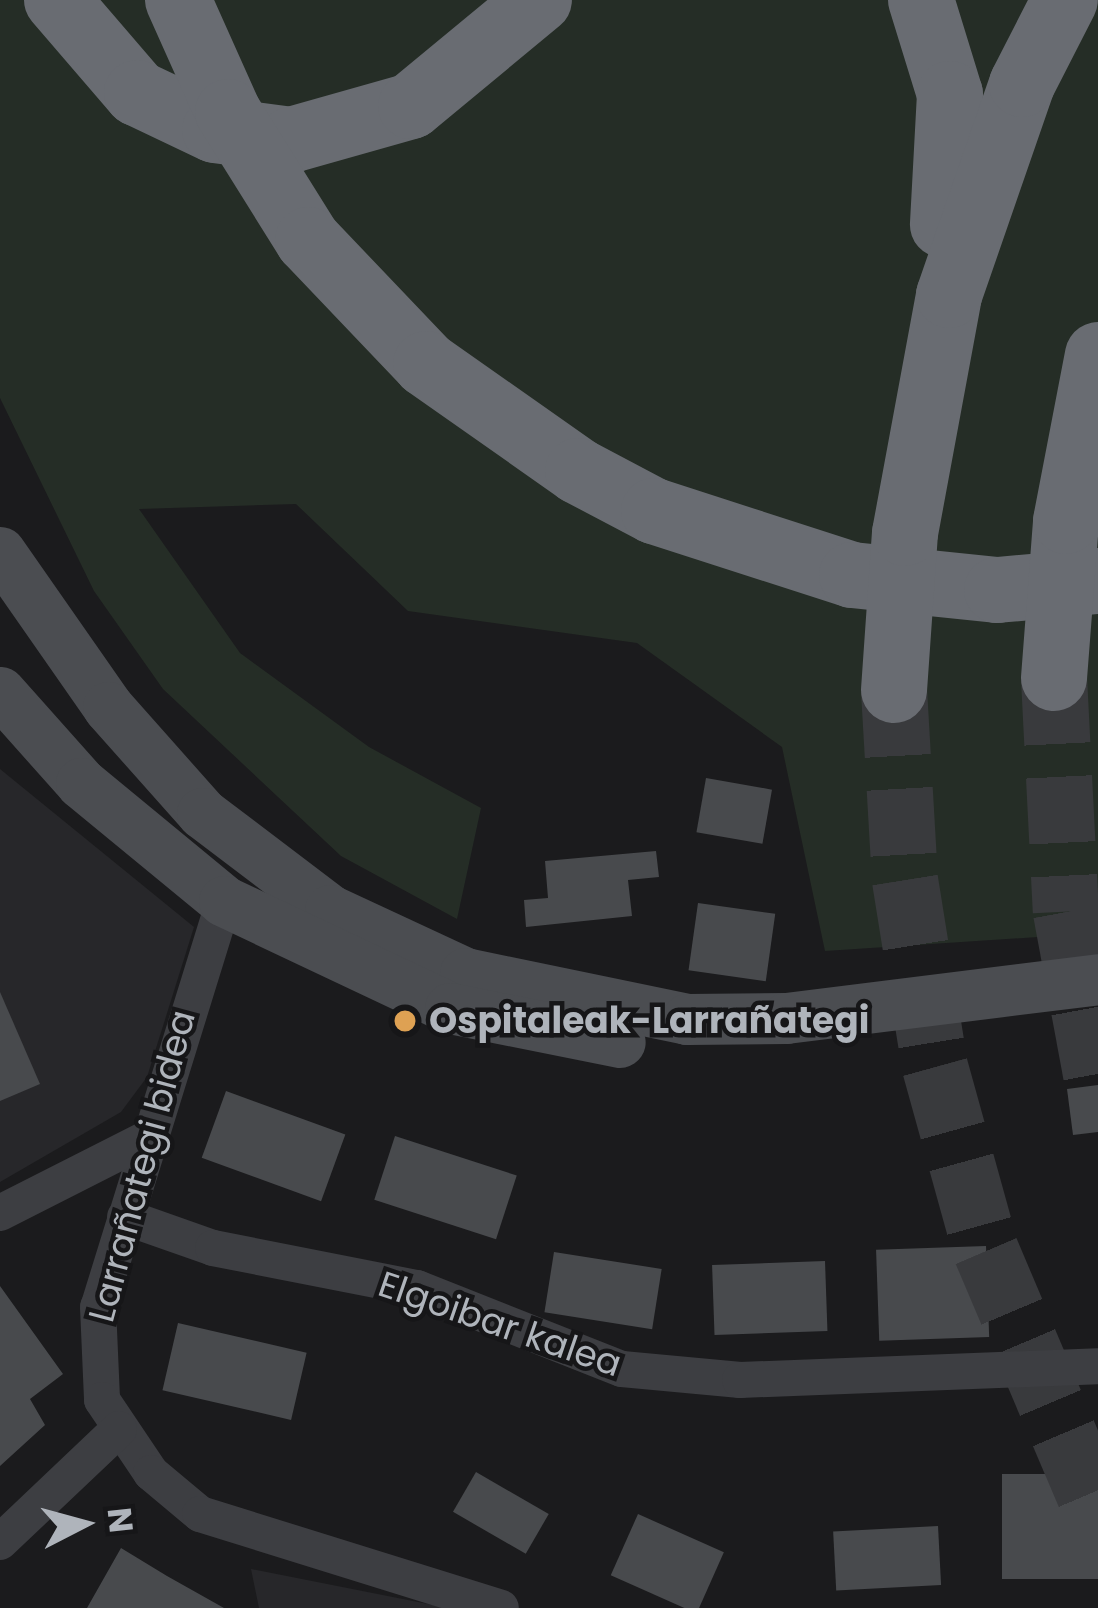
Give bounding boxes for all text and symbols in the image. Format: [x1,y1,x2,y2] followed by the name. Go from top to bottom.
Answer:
[429,999,869,1043] place label: Ospitaleak-Larrañategi
[80,1005,204,1327] street label: Larrañategi bidea
[392,1008,418,1034] marker: Ospitaleak-Larrañategi
[373,1262,627,1386] street label: Elgoibar kalea
[24,1464,144,1584] north arrow
[96,1505,145,1535] text: N

